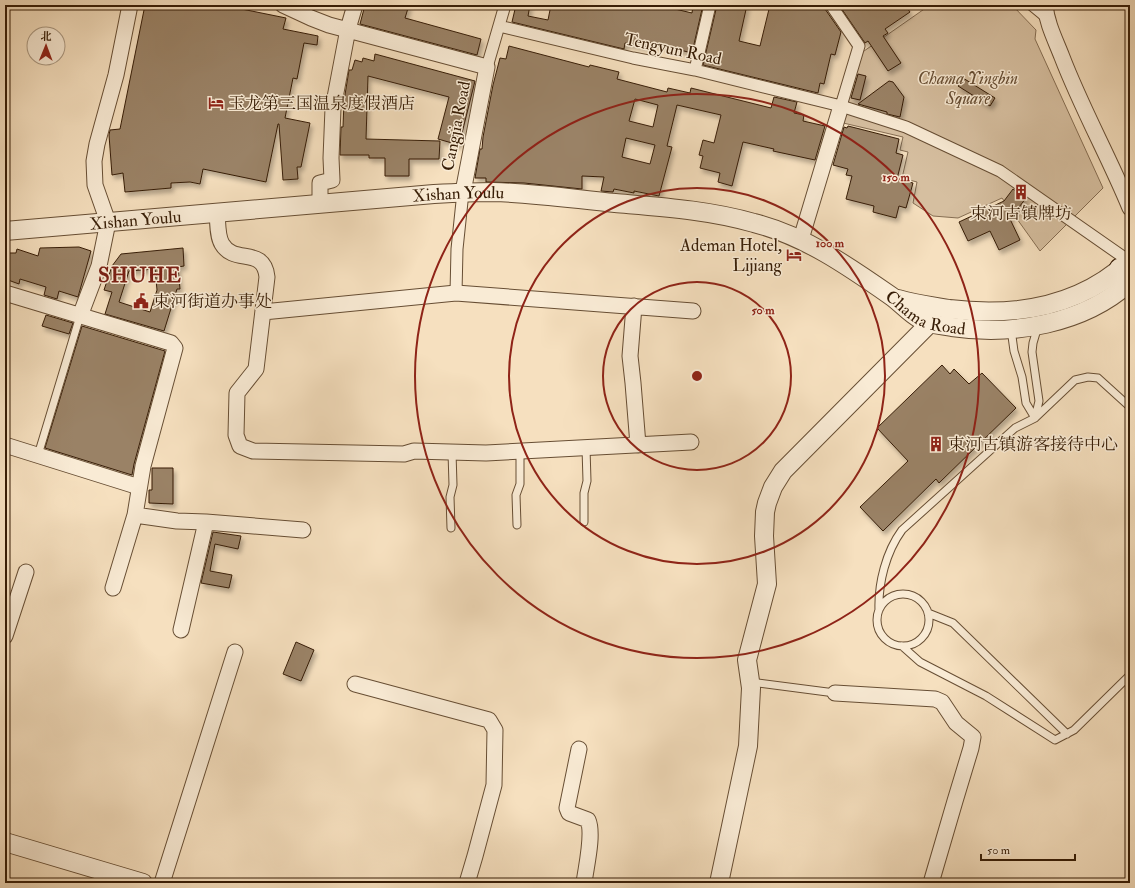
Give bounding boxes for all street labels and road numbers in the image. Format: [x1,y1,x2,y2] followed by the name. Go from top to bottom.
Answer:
[622,28,724,71] street label: Tengyun Road
[437,79,475,173] street label: Cangjia Road
[412,181,505,206] street label: Xishan Youlu
[89,205,182,234] street label: Xishan Youlu
[882,285,967,339] street label: Chama Road

